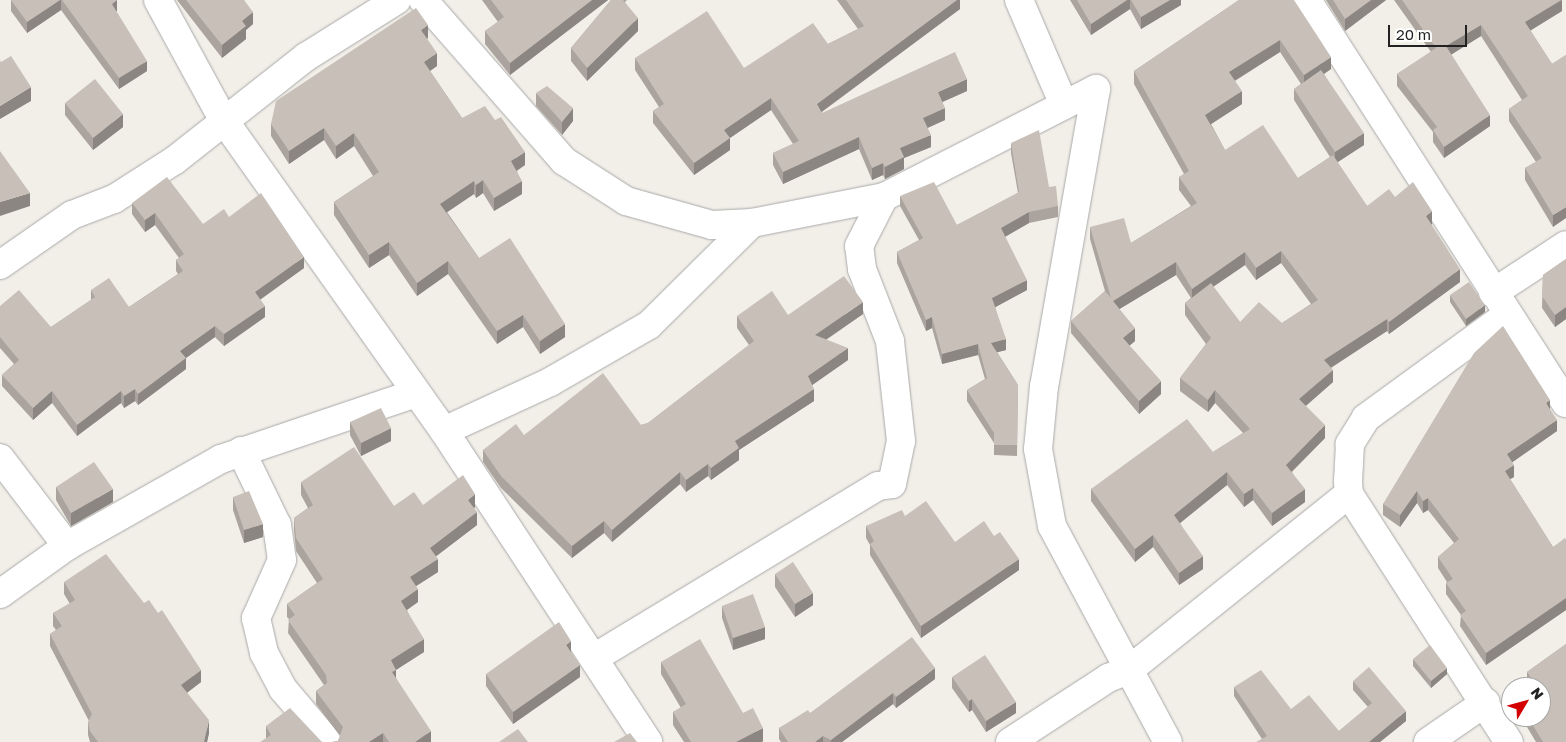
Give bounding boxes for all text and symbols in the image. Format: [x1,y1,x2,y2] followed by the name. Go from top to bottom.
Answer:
[1391,15,1470,47] scale bar
[1396,25,1431,43] text: 20 m
[1501,677,1551,727] north arrow
[1528,684,1548,703] text: N

